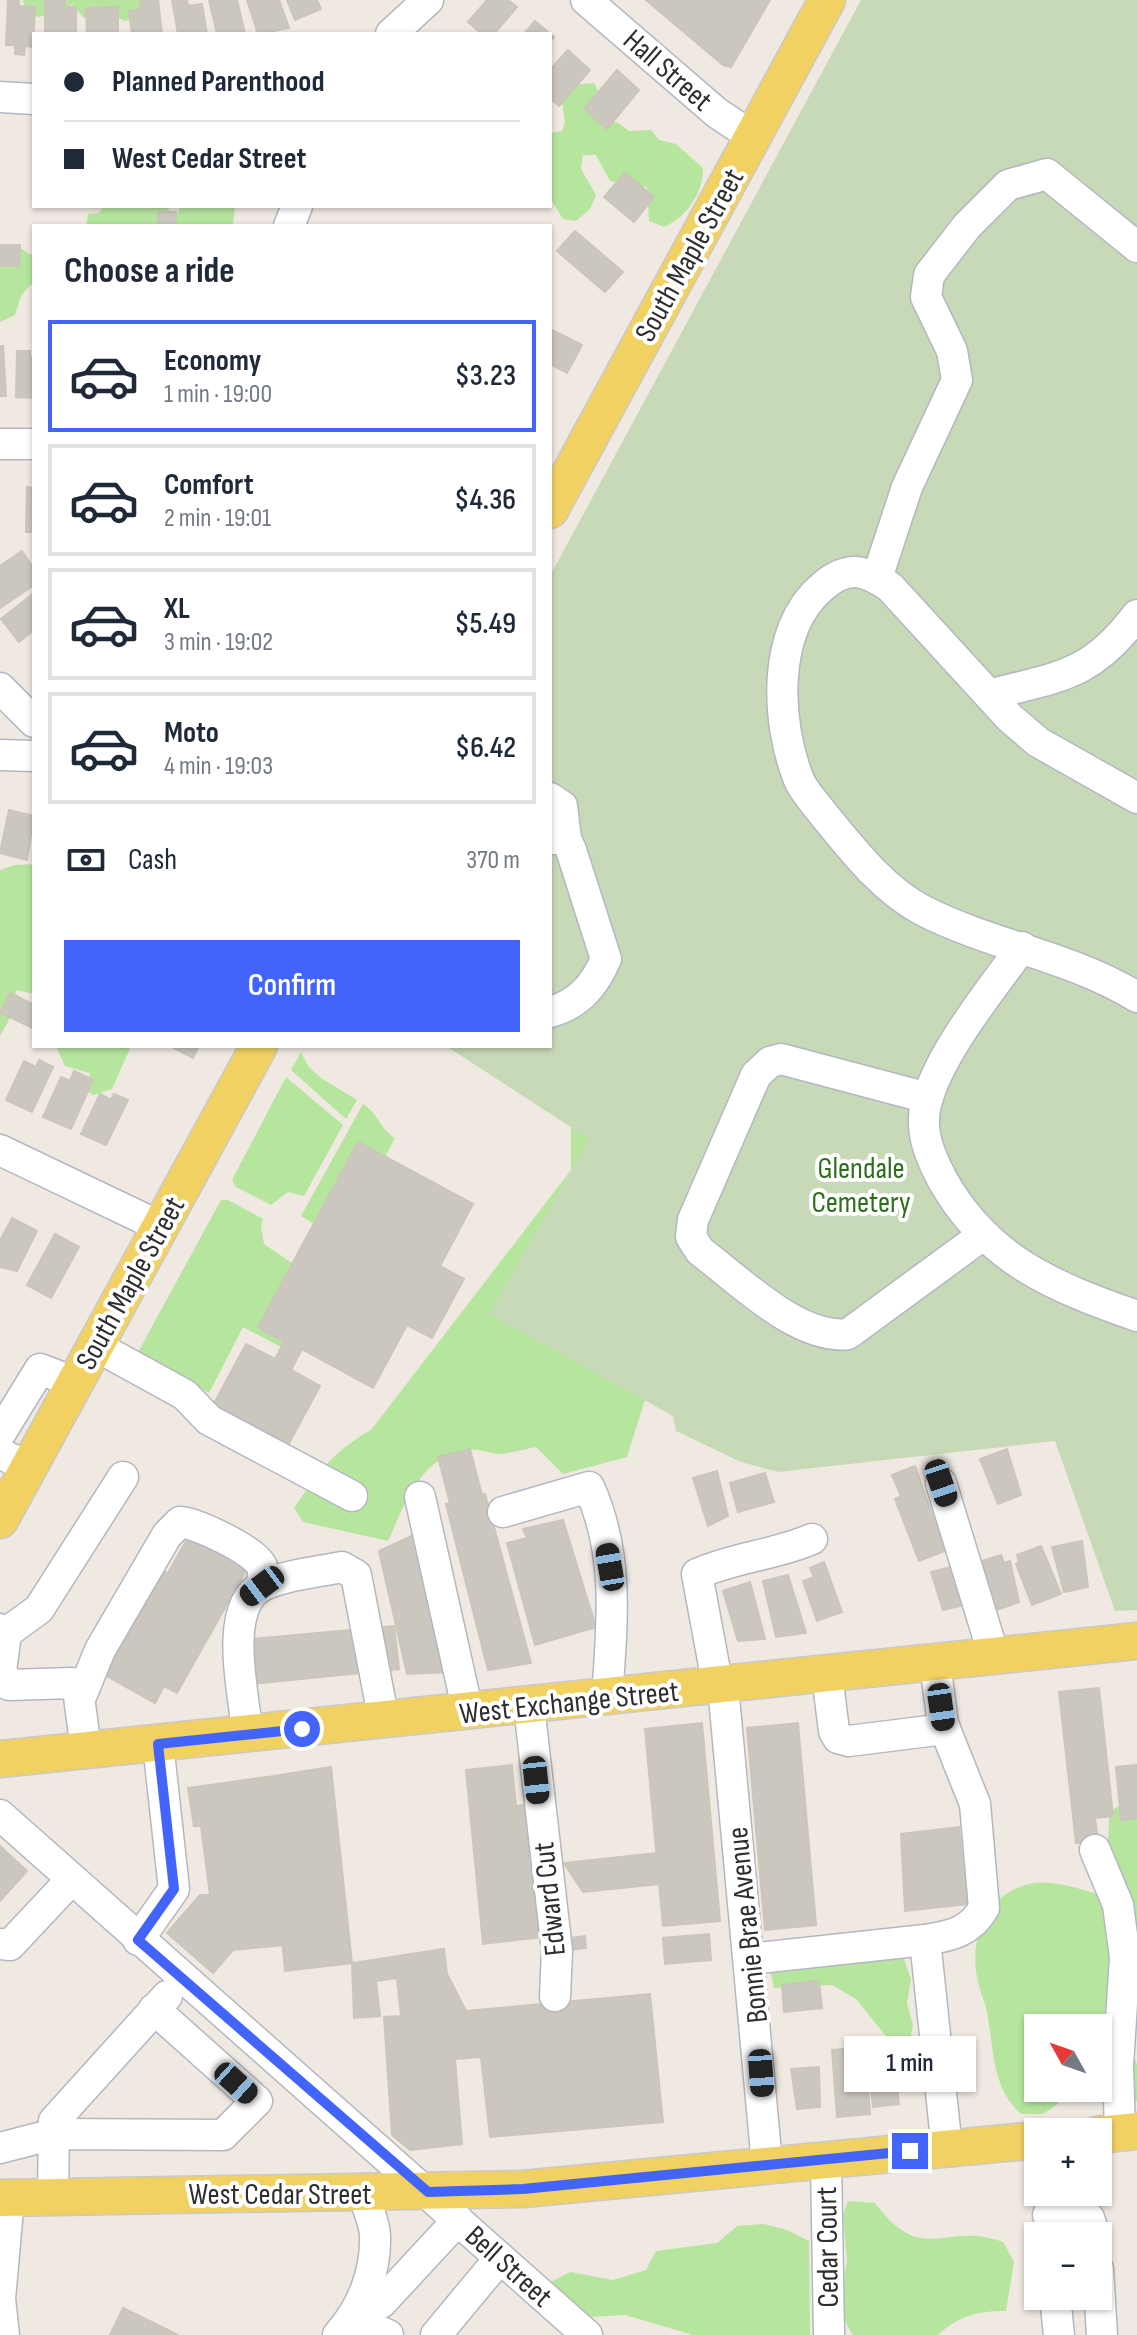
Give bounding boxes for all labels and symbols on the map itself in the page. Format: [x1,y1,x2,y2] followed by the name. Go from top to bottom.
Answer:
[616,22,719,119] street label: Hall Street
[628,163,752,348] street label: South Maple Street
[812,1151,911,1221] park label: Glendale Cemetery
[69,1191,193,1376] street label: South Maple Street
[922,1456,960,1510] car
[594,1541,626,1593] car
[236,1562,288,1610] car
[458,1674,680,1732] street label: West Exchange Street
[926,1682,956,1732] car
[284,1711,320,1747] route start
[522,1755,550,1805] car
[720,1825,776,2025] street label: Bonnie Brae Avenue
[526,1840,574,1958] street label: Edward Cut
[1024,2014,1112,2102] north arrow
[844,2035,976,2091] callout: 1 min
[747,2048,775,2098] car
[210,2058,262,2108] car
[892,2133,928,2169] route end
[189,2177,371,2213] street label: West Cedar Street
[809,2186,847,2308] street label: Cedar Court
[457,2218,559,2315] street label: Bell Street

